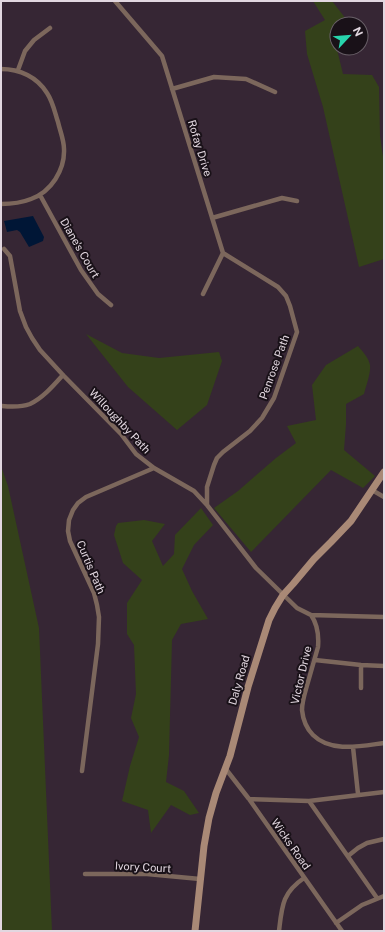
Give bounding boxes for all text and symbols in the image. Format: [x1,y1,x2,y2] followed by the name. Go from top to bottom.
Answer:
[329,16,369,56] north arrow
[351,25,365,38] text: N
[186,118,214,178] street label: Rofay Drive
[58,216,102,280] street label: Diane's Court
[257,333,291,401] street label: Penrose Path
[87,386,153,456] street label: Willoughby Path
[74,539,108,595] street label: Curtis Path
[288,645,314,705] street label: Victor Drive
[226,654,252,706] street label: Daly Road
[269,816,313,872] street label: Wicks Road
[115,860,171,874] street label: Ivory Court

